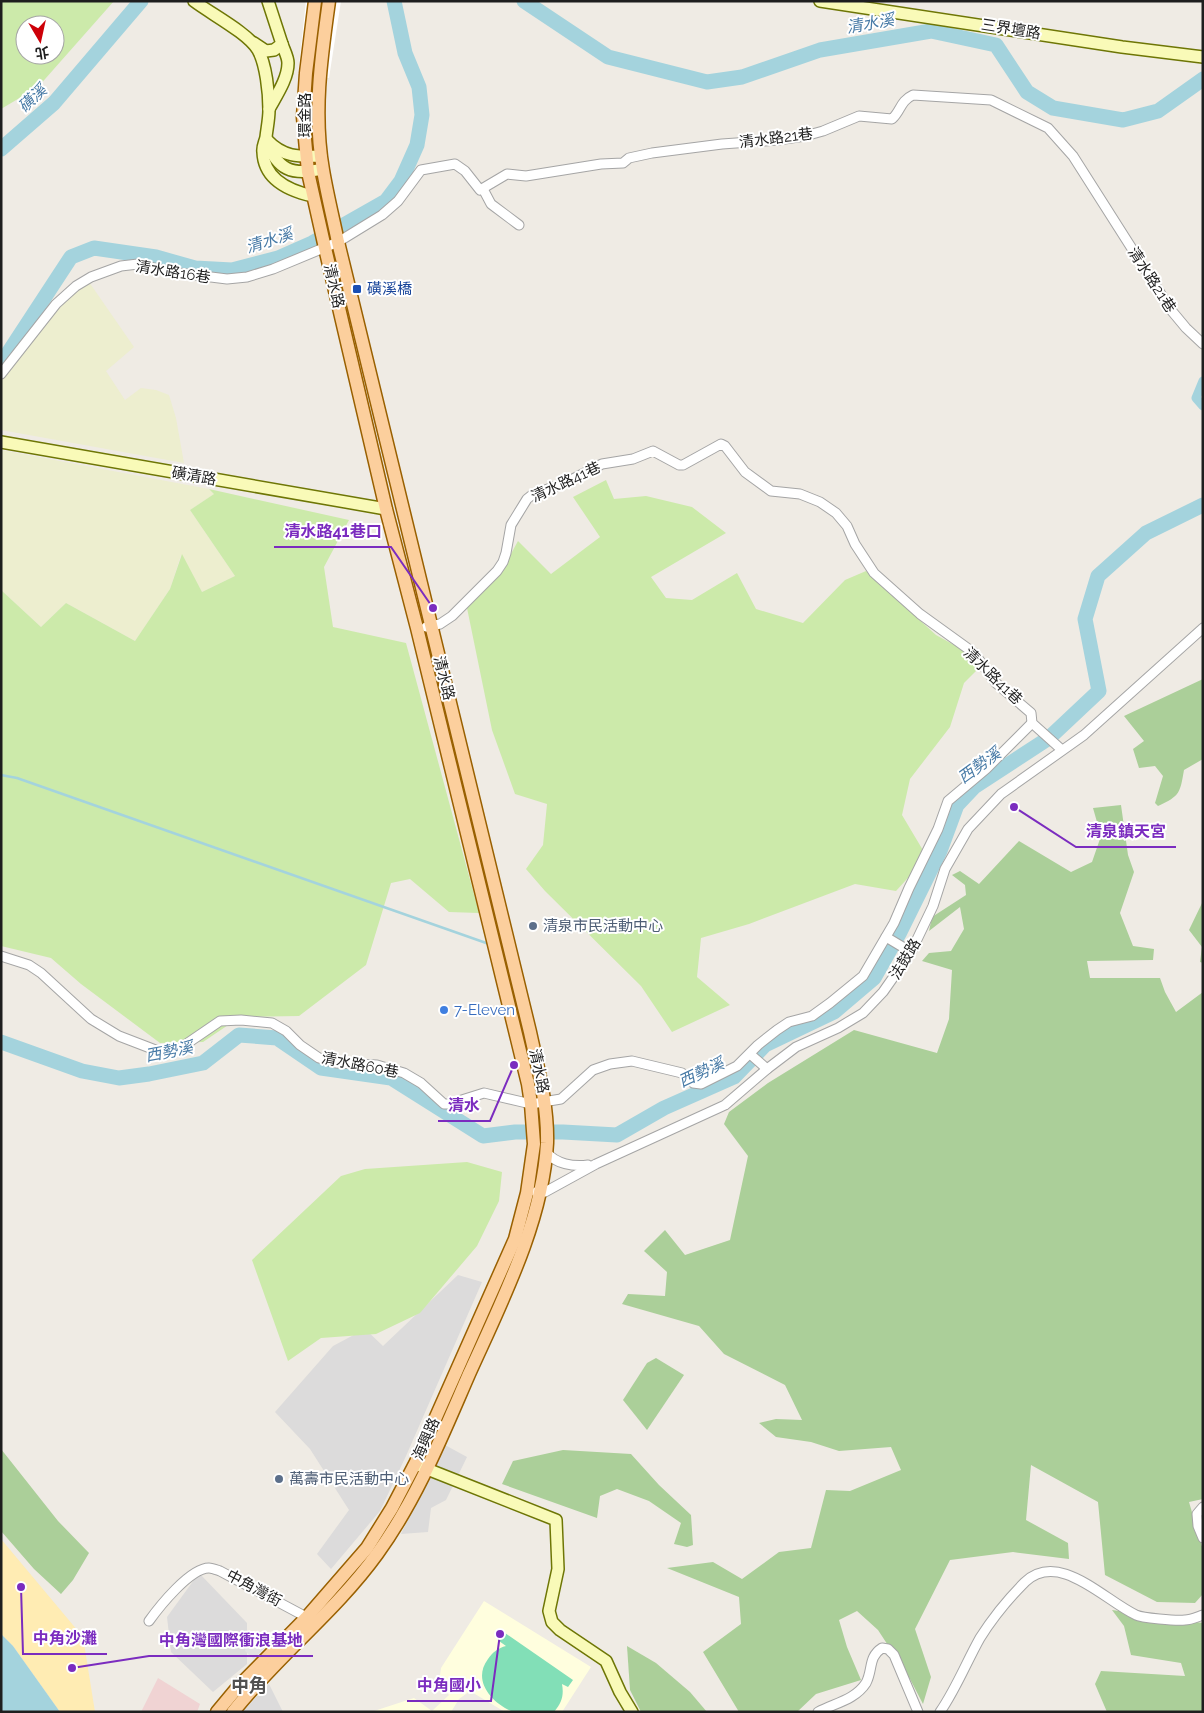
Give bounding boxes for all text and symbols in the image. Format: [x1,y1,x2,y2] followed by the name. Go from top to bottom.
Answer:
[845,10,897,37] water label: 清水溪
[15,15,65,65] north arrow
[980,15,1042,43] street label: 三界壇路
[34,44,50,62] text: 北
[14,79,52,116] water label: 磺溪
[296,92,314,138] street label: 環金路
[738,125,814,151] street label: 清水路21巷
[243,223,297,257] water label: 清水溪
[1124,244,1180,316] street label: 清水路21巷
[134,257,212,287] street label: 清水路16巷
[320,262,348,310] street label: 清水路
[367,280,412,298] place label: 磺溪橋
[351,283,363,295] marker: 磺溪橋
[528,458,604,506] street label: 清水路41巷
[170,463,218,489] street label: 磺清路
[274,516,391,547] callout: 清水路41巷口
[284,522,382,541] text: 清水路41巷口
[960,644,1026,708] street label: 清水路41巷
[430,654,458,702] street label: 清水路
[954,742,1006,787] water label: 西勢溪
[1076,816,1176,847] callout: 清泉鎮天宮
[1086,822,1166,841] text: 清泉鎮天宮
[543,917,663,935] place label: 清泉市民活動中心
[527,920,539,932] marker: 清泉市民活動中心
[886,935,924,983] street label: 法鼓路
[454,1001,515,1019] place label: 7-Eleven
[438,1004,450,1016] marker: 7-Eleven
[144,1037,196,1065] water label: 西勢溪
[526,1047,552,1095] street label: 清水路
[320,1049,400,1081] street label: 清水路60巷
[675,1053,729,1091] water label: 西勢溪
[438,1090,490,1121] callout: 清水
[448,1096,480,1115] text: 清水
[409,1415,443,1463] street label: 海興路
[289,1470,409,1488] place label: 萬壽市民活動中心
[273,1473,285,1485] marker: 萬壽市民活動中心
[223,1566,285,1610] street label: 中角灣街
[23,1623,107,1654] callout: 中角沙灘
[149,1625,313,1656] callout: 中角灣國際衝浪基地
[33,1629,97,1648] text: 中角沙灘
[159,1631,303,1650] text: 中角灣國際衝浪基地
[407,1670,491,1701] callout: 中角國小
[231,1675,267,1696] district label: 中角
[417,1676,481,1695] text: 中角國小

